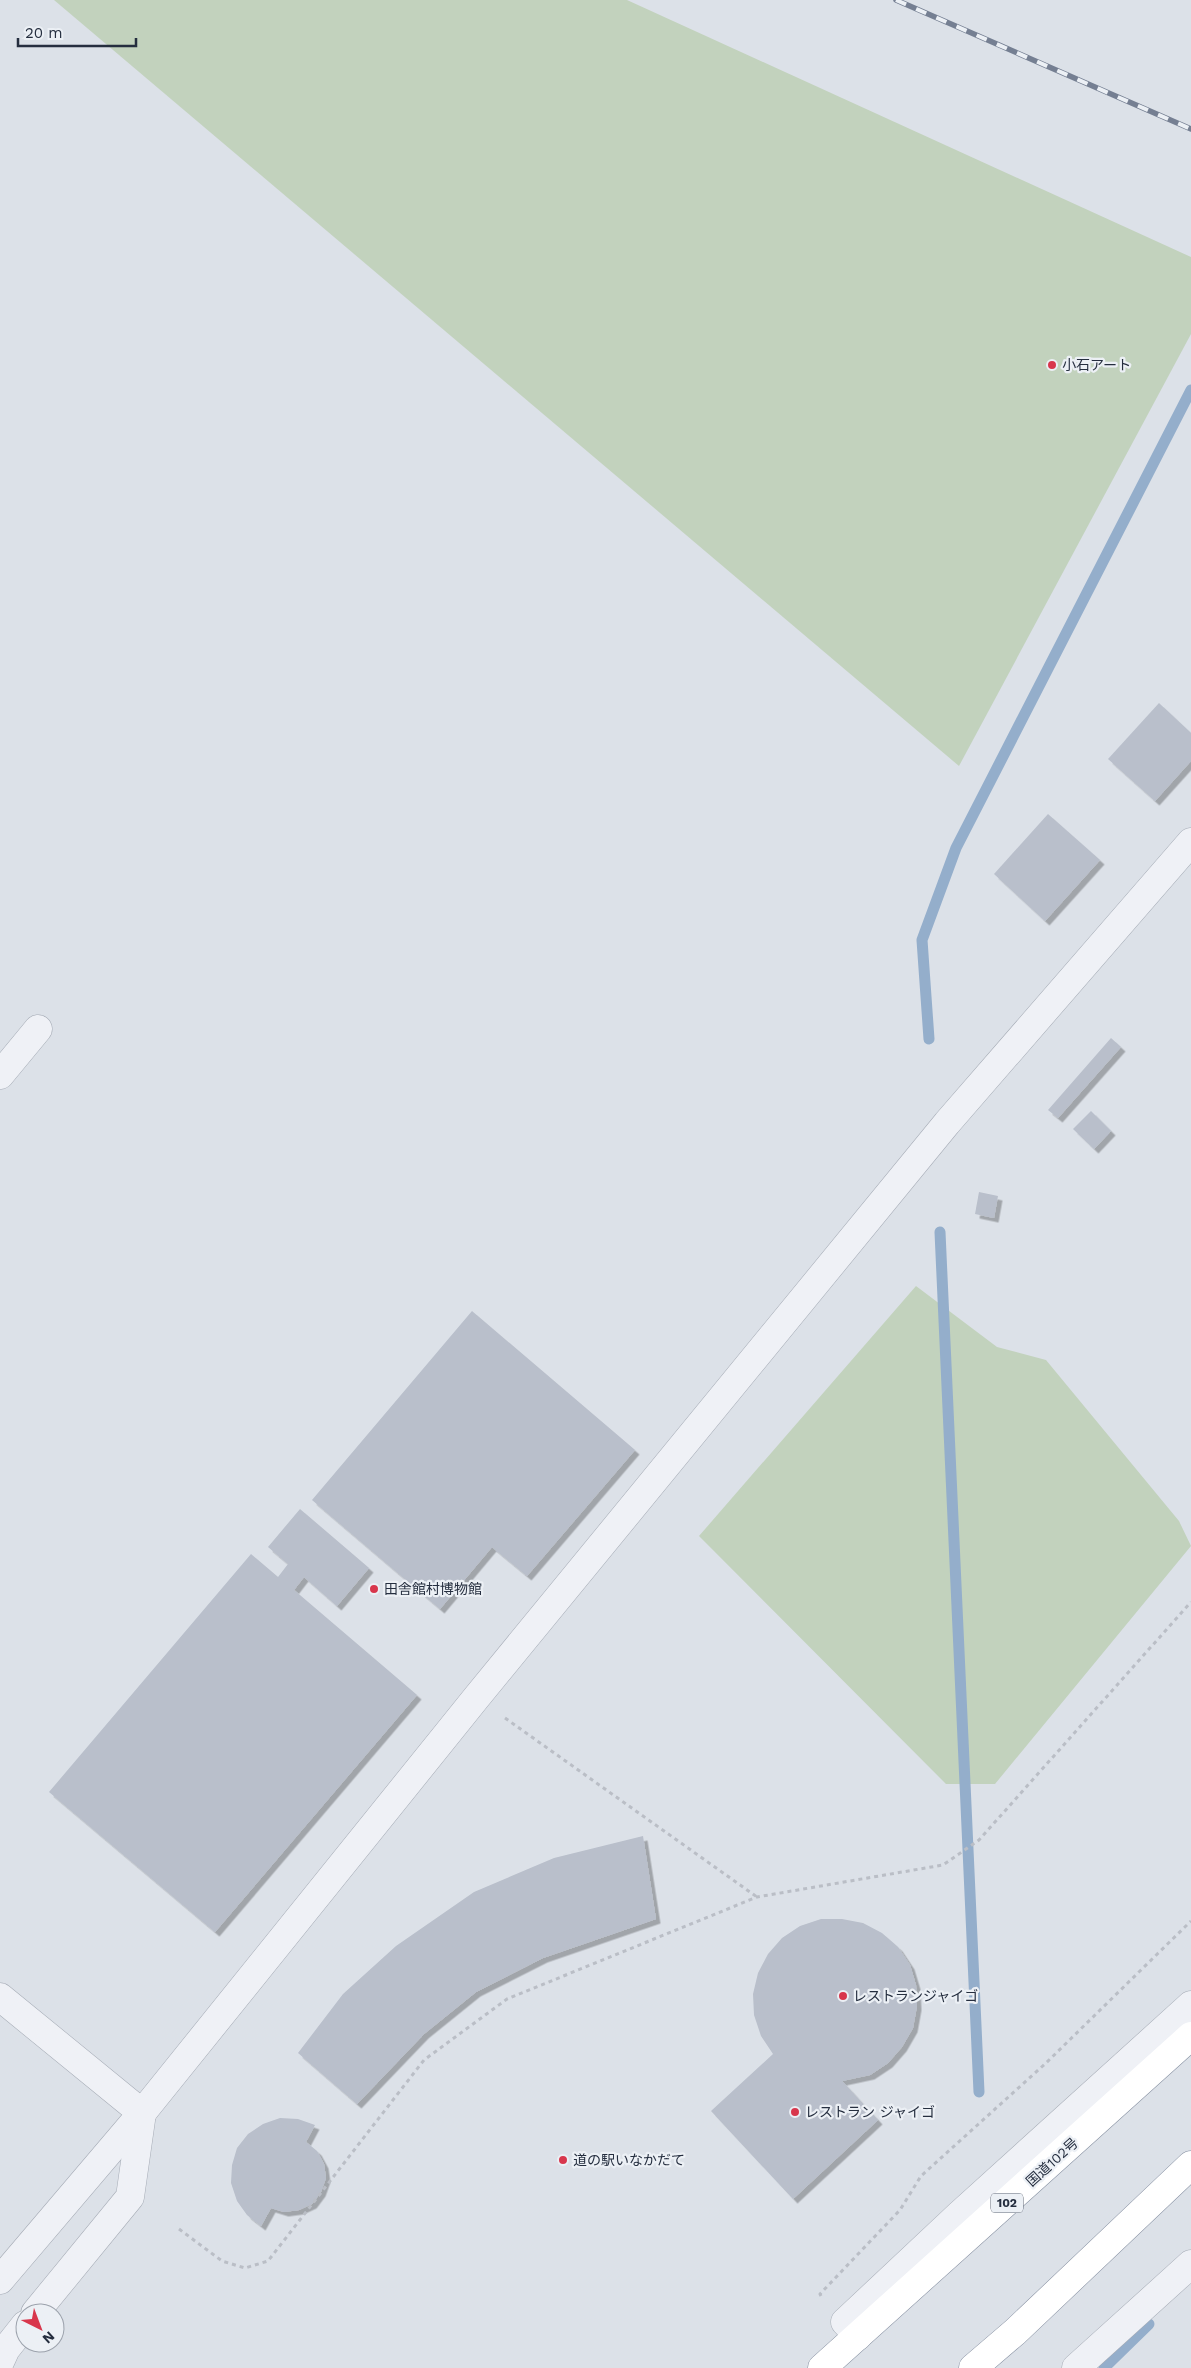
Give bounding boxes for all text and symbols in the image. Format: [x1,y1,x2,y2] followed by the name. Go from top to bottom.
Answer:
[18,15,135,47] scale bar
[25,24,63,42] text: 20 m
[1062,357,1131,373] place label: 小石アート
[1046,359,1058,371] marker: 小石アート
[384,1581,482,1597] place label: 田舎館村博物館
[368,1583,380,1595] marker: 田舎館村博物館
[853,1988,978,2004] place label: レストランジャイゴ
[837,1990,849,2002] marker: レストランジャイゴ
[805,2104,935,2120] place label: レストラン ジャイゴ
[789,2106,801,2118] marker: レストラン ジャイゴ
[1023,2135,1081,2189] street label: 国道102号
[573,2152,685,2168] place label: 道の駅いなかだて
[557,2154,569,2166] marker: 道の駅いなかだて
[991,2194,1023,2212] road number: 102
[15,2303,65,2353] north arrow
[39,2328,58,2347] text: N

